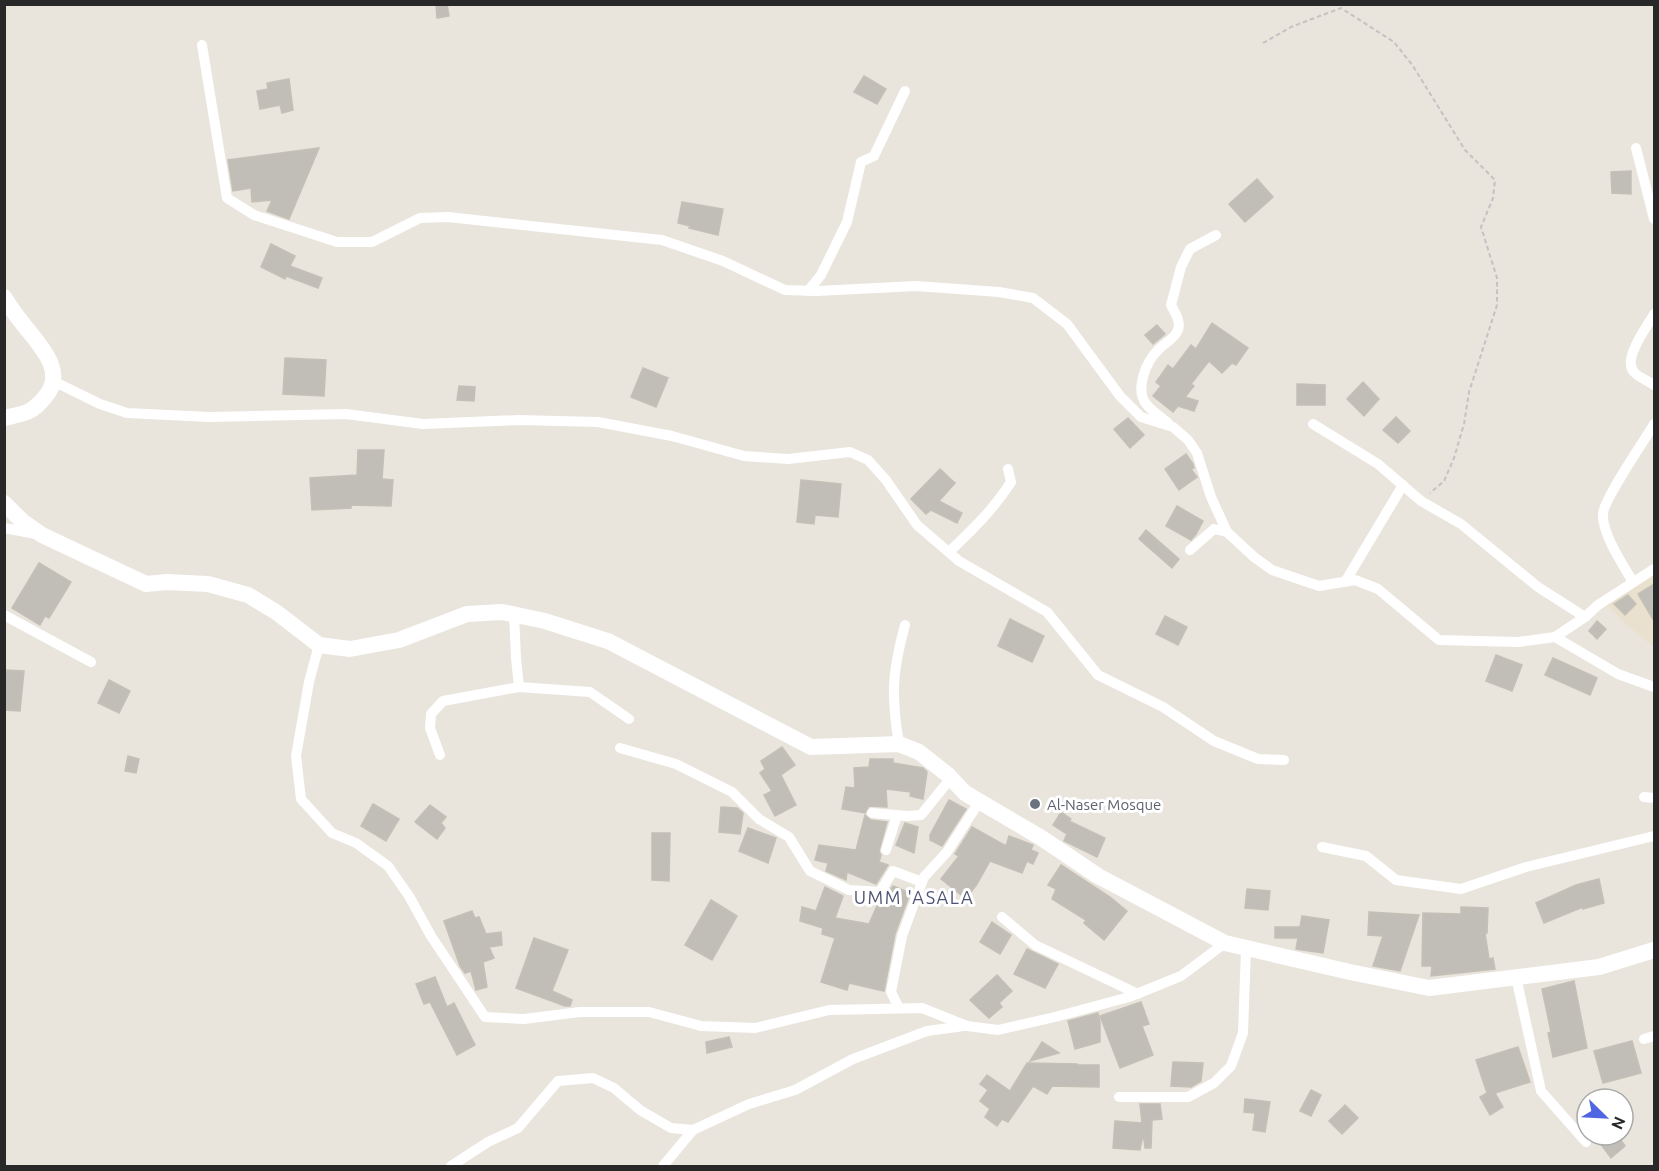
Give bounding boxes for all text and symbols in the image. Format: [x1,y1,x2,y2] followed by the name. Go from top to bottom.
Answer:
[1047,796,1161,813] place label: Al-Naser Mosque
[1028,797,1042,811] marker: Al-Naser Mosque
[854,887,974,907] district label: UMM 'ASALA
[1575,1087,1635,1147] north arrow
[1608,1114,1629,1132] text: N

